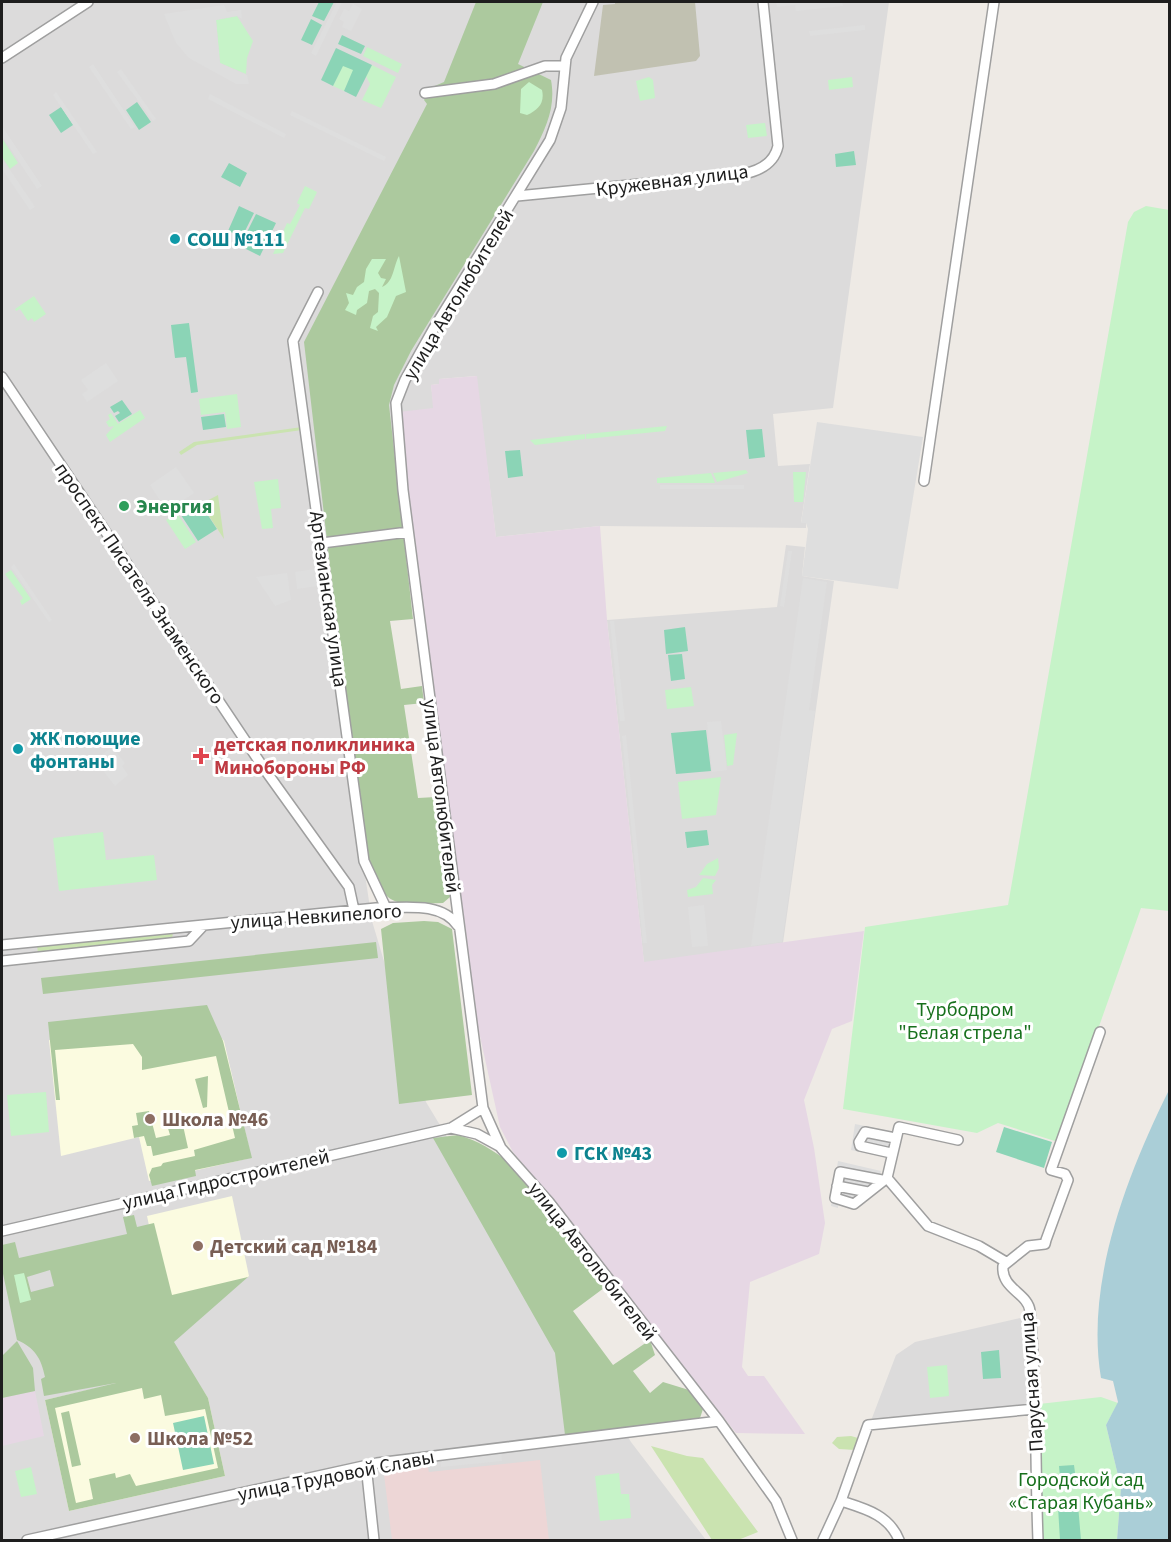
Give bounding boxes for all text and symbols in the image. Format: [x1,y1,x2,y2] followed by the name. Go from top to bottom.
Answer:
[594,158,750,204] street label: Кружевная улица
[397,204,521,385] street label: улица Автолюбителей
[187,226,285,254] place label: СОШ №111
[168,232,182,246] marker: СОШ №111
[47,457,231,710] street label: проспект Писателя Знаменского
[136,493,212,521] place label: Энергия
[117,499,131,513] marker: Энергия
[302,509,354,689] street label: Артезианская улица
[415,698,467,895] street label: улица Автолюбителей
[30,725,141,776] place label: ЖК поющие фонтаны
[214,731,415,782] place label: детская поликлиника Минобороны РФ
[11,742,25,756] marker: ЖК поющие фонтаны
[192,747,210,765] marker: детская поликлиника Минобороны РФ
[230,897,403,937] street label: улица Невкипелого
[898,996,1032,1047] park label: Турбодром "Белая стрела"
[162,1106,268,1134] place label: Школа №46
[143,1112,157,1126] marker: Школа №46
[574,1140,652,1168] place label: ГСК №43
[120,1143,332,1217] street label: улица Гидростроителей
[555,1146,569,1160] marker: ГСК №43
[521,1176,663,1347] street label: улица Автолюбителей
[210,1233,378,1261] place label: Детский сад №184
[191,1239,205,1253] marker: Детский сад №184
[1013,1311,1051,1453] street label: Парусная улица
[147,1425,253,1453] place label: Школа №52
[128,1431,142,1445] marker: Школа №52
[235,1443,437,1509] street label: улица Трудовой Славы
[1009,1466,1153,1517] park label: Городской сад «Старая Кубань»

